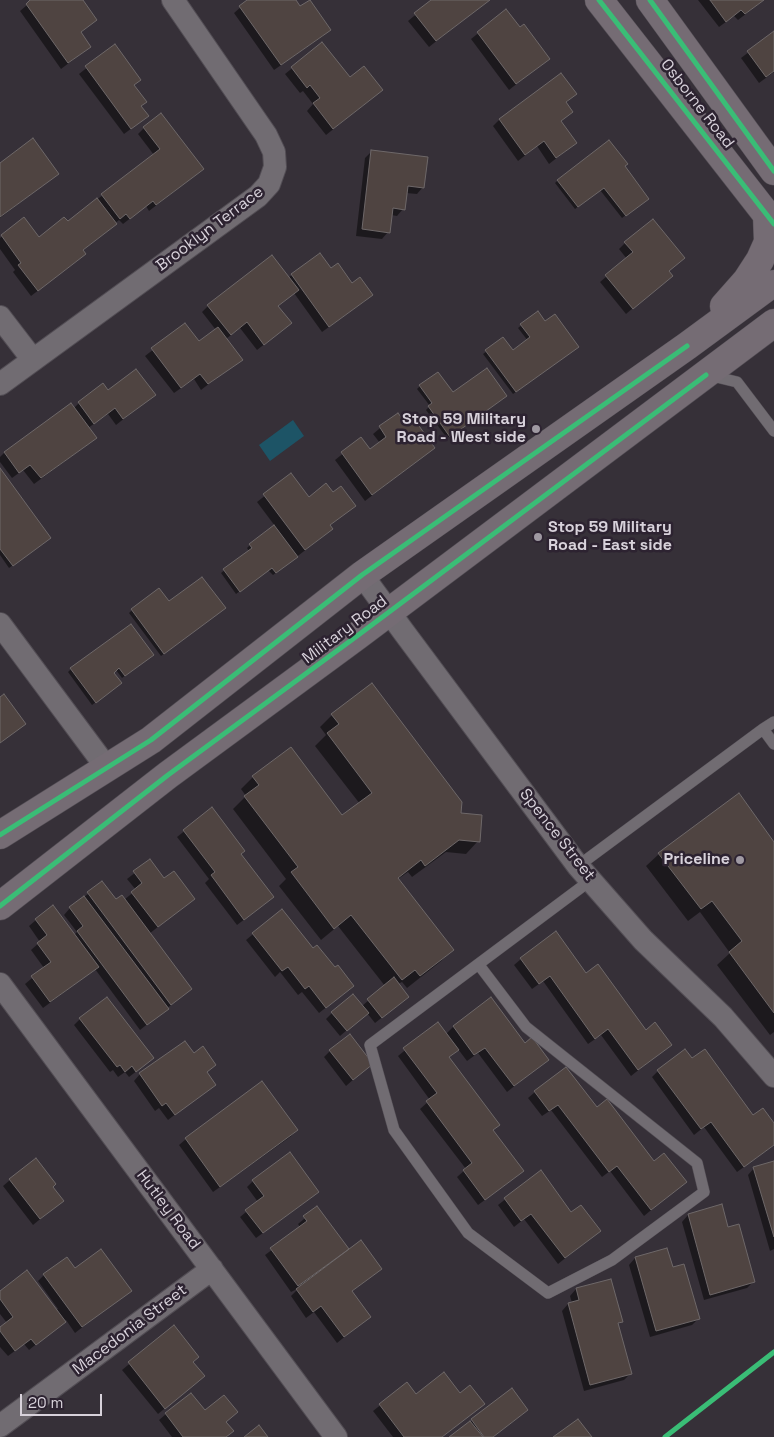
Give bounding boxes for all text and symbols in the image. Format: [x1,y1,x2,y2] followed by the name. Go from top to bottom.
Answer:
[656,56,738,152] street label: Osborne Road
[153,182,267,276] street label: Brooklyn Terrace
[397,410,526,448] place label: Stop 59 Military Road - West side
[530,423,542,435] marker: Stop 59 Military Road - West side
[548,518,672,556] place label: Stop 59 Military Road - East side
[532,531,544,543] marker: Stop 59 Military Road - East side
[299,592,391,668] street label: Military Road
[515,785,599,885] street label: Spence Street
[664,850,730,870] place label: Priceline
[734,854,746,866] marker: Priceline
[132,1167,204,1253] street label: Hutley Road
[69,1281,191,1379] street label: Macedonia Street
[22,1384,105,1416] scale bar
[28,1393,63,1412] text: 20 m

